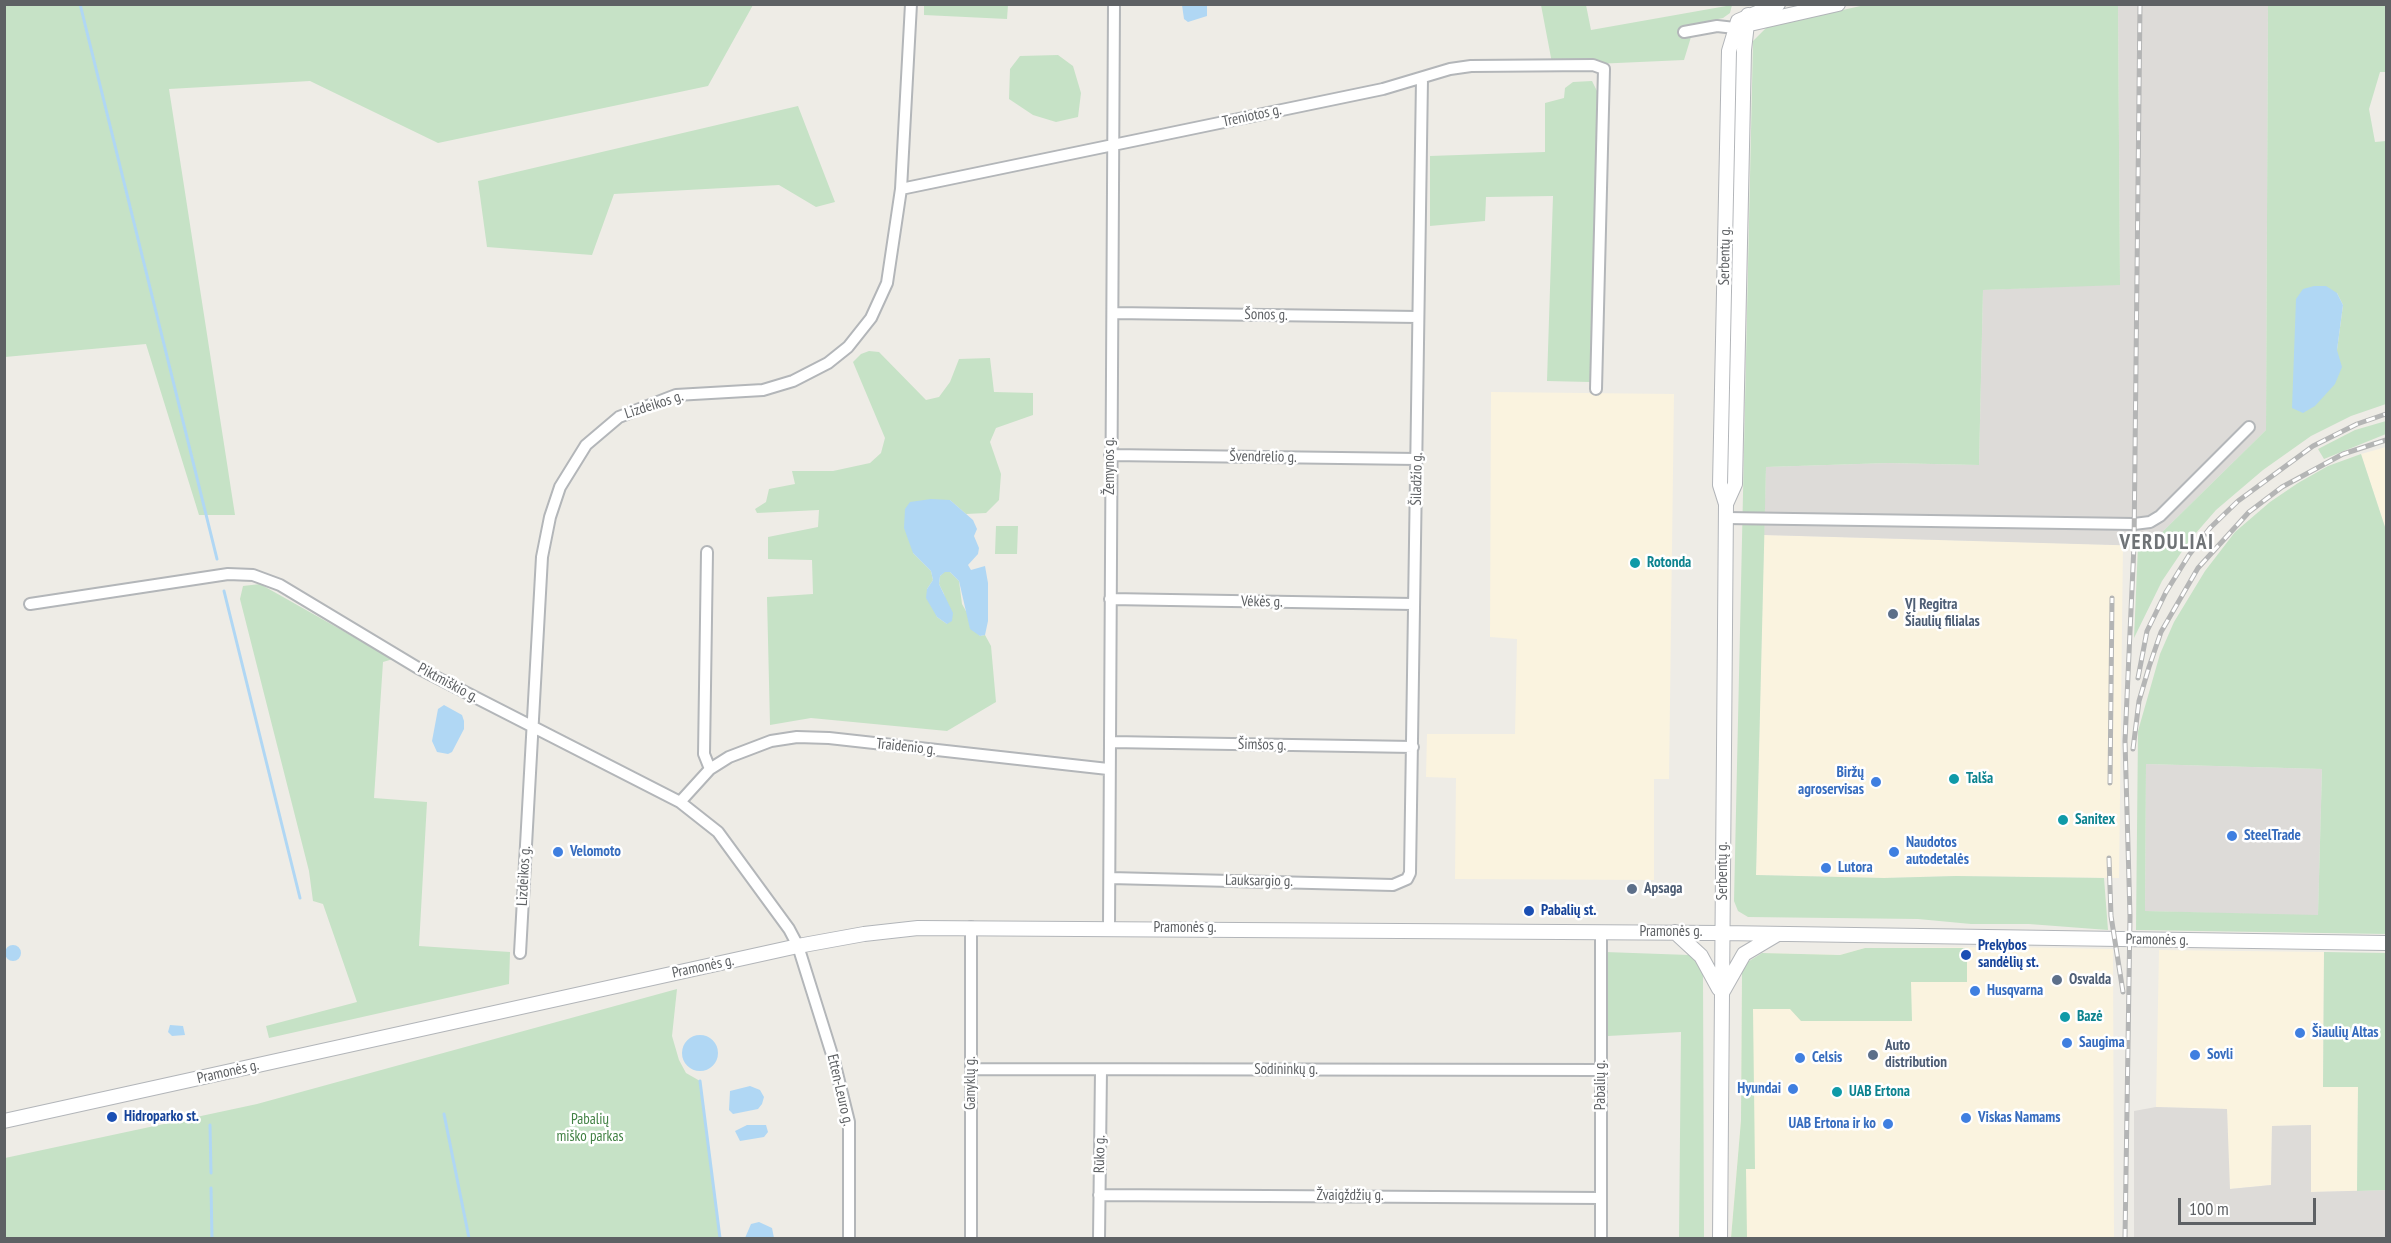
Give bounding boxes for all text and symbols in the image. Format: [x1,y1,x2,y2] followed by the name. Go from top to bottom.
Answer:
[1221,101,1283,131] street label: Treniotos g.
[1715,226,1735,286] street label: Serbentų g.
[1244,306,1288,324] street label: Šonos g.
[623,387,685,423] street label: Lizdeikos g.
[1101,437,1119,495] street label: Žemynos g.
[1229,447,1297,467] street label: Švendrelio g.
[1408,452,1426,506] street label: Šiladžio g.
[2119,530,2215,556] district label: VERDULIAI
[1647,554,1691,572] place label: Rotonda
[1628,556,1642,570] marker: Rotonda
[1241,593,1283,611] street label: Vėkės g.
[1905,596,1980,631] place label: VĮ Regitra Šiaulių filialas
[1886,607,1900,621] marker: VĮ Regitra Šiaulių filialas
[415,660,481,706] street label: Piktmiškio g.
[875,735,937,759] street label: Traidenio g.
[1238,736,1286,754] street label: Šimšos g.
[1798,764,1864,799] place label: Biržų agroservisas
[1966,770,1993,788] place label: Talša
[1947,772,1961,786] marker: Talša
[1869,775,1883,789] marker: Biržų agroservisas
[2075,811,2115,829] place label: Sanitex
[2056,813,2070,827] marker: Sanitex
[2244,827,2301,845] place label: SteelTrade
[2225,829,2239,843] marker: SteelTrade
[1906,834,1969,869] place label: Naudotos autodetalės
[1714,842,1732,900] street label: Serbentų g.
[570,843,621,861] place label: Velomoto
[513,845,535,907] street label: Lizdeikos g.
[551,845,565,859] marker: Velomoto
[1887,845,1901,859] marker: Naudotos autodetalės
[1838,859,1873,877] place label: Lutora
[1819,861,1833,875] marker: Lutora
[1225,871,1293,891] street label: Lauksargio g.
[1644,880,1683,898] place label: Apsaga
[1625,882,1639,896] marker: Apsaga
[1541,902,1596,920] place label: Pabalių st.
[1522,904,1536,918] marker: Pabalių st.
[1154,919,1216,937] street label: Pramonės g.
[1640,923,1702,941] street label: Pramonės g.
[2125,930,2189,950] street label: Pramonės g.
[1978,937,2039,972] place label: Prekybos sandėlių st.
[1959,948,1973,962] marker: Prekybos sandėlių st.
[670,952,736,982] street label: Pramonės g.
[2069,971,2111,989] place label: Osvalda
[2050,973,2064,987] marker: Osvalda
[1987,982,2043,1000] place label: Husqvarna
[1968,984,1982,998] marker: Husqvarna
[2077,1008,2103,1026] place label: Bazė
[2058,1010,2072,1024] marker: Bazė
[2312,1024,2379,1042] place label: Šiaulių Altas
[2293,1026,2307,1040] marker: Šiaulių Altas
[2079,1034,2125,1052] place label: Saugima
[2060,1036,2074,1050] marker: Saugima
[1885,1037,1947,1072] place label: Auto distribution
[2207,1046,2233,1064] place label: Sovli
[1866,1048,1880,1062] marker: Auto distribution
[2188,1048,2202,1062] marker: Sovli
[1812,1049,1842,1067] place label: Celsis
[1793,1051,1807,1065] marker: Celsis
[823,1052,857,1128] street label: Etten-Leuro g.
[195,1056,261,1088] street label: Pramonės g.
[962,1056,980,1110] street label: Ganyklų g.
[1592,1060,1610,1110] street label: Pabalių g.
[1254,1061,1318,1079] street label: Sodininkų g.
[1737,1080,1781,1098] place label: Hyundai
[1786,1082,1800,1096] marker: Hyundai
[1849,1083,1910,1101] place label: UAB Ertona
[1830,1085,1844,1099] marker: UAB Ertona
[124,1108,199,1126] place label: Hidroparko st.
[1978,1109,2060,1127] place label: Viskas Namams
[105,1110,119,1124] marker: Hidroparko st.
[557,1111,623,1146] park label: Pabalių miško parkas
[1959,1111,1973,1125] marker: Viskas Namams
[1789,1115,1876,1133] place label: UAB Ertona ir ko
[1881,1117,1895,1131] marker: UAB Ertona ir ko
[1091,1135,1109,1173] street label: Rūko g.
[2181,1186,2319,1224] scale bar
[1316,1187,1384,1205] street label: Žvaigždžių g.
[2189,1197,2229,1220] text: 100 m

